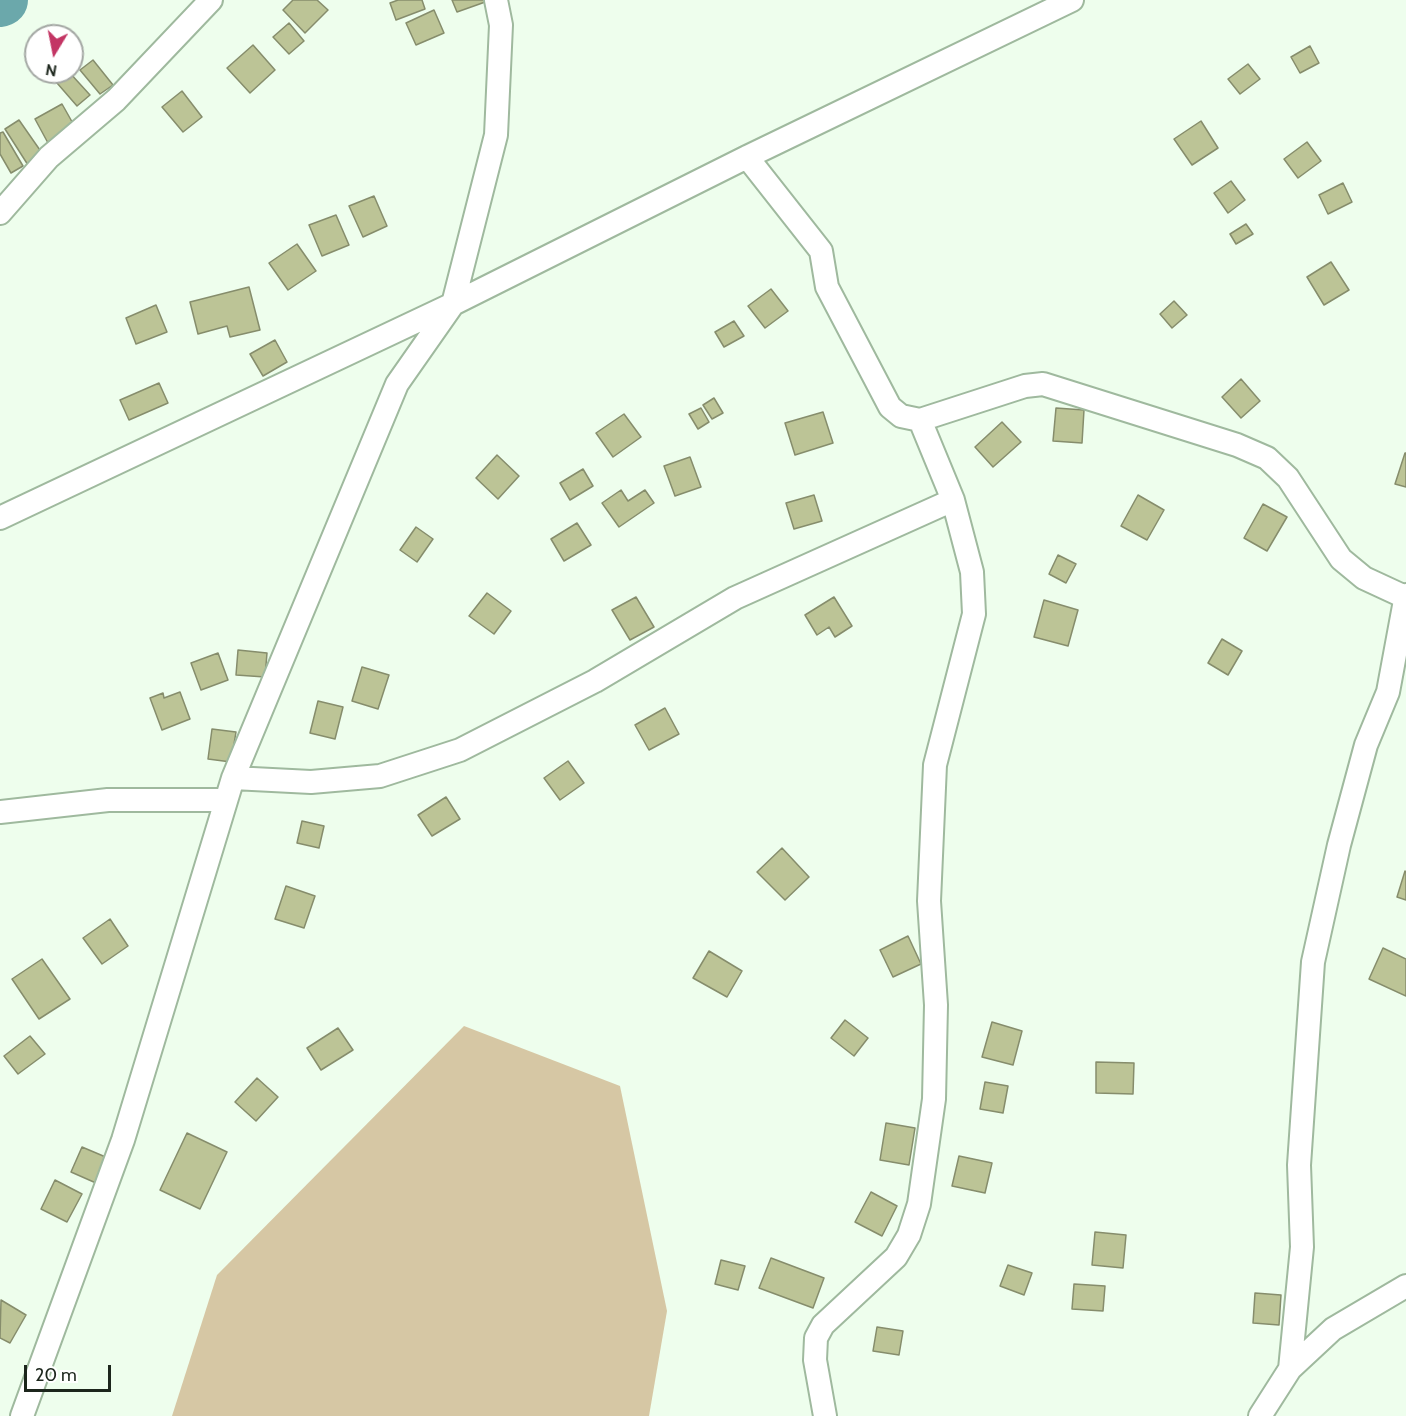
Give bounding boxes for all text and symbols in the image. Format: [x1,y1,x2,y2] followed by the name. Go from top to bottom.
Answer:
[24,24,84,84] north arrow
[44,60,58,81] text: N
[27,1353,114,1391] scale bar
[35,1364,77,1386] text: 20 m

